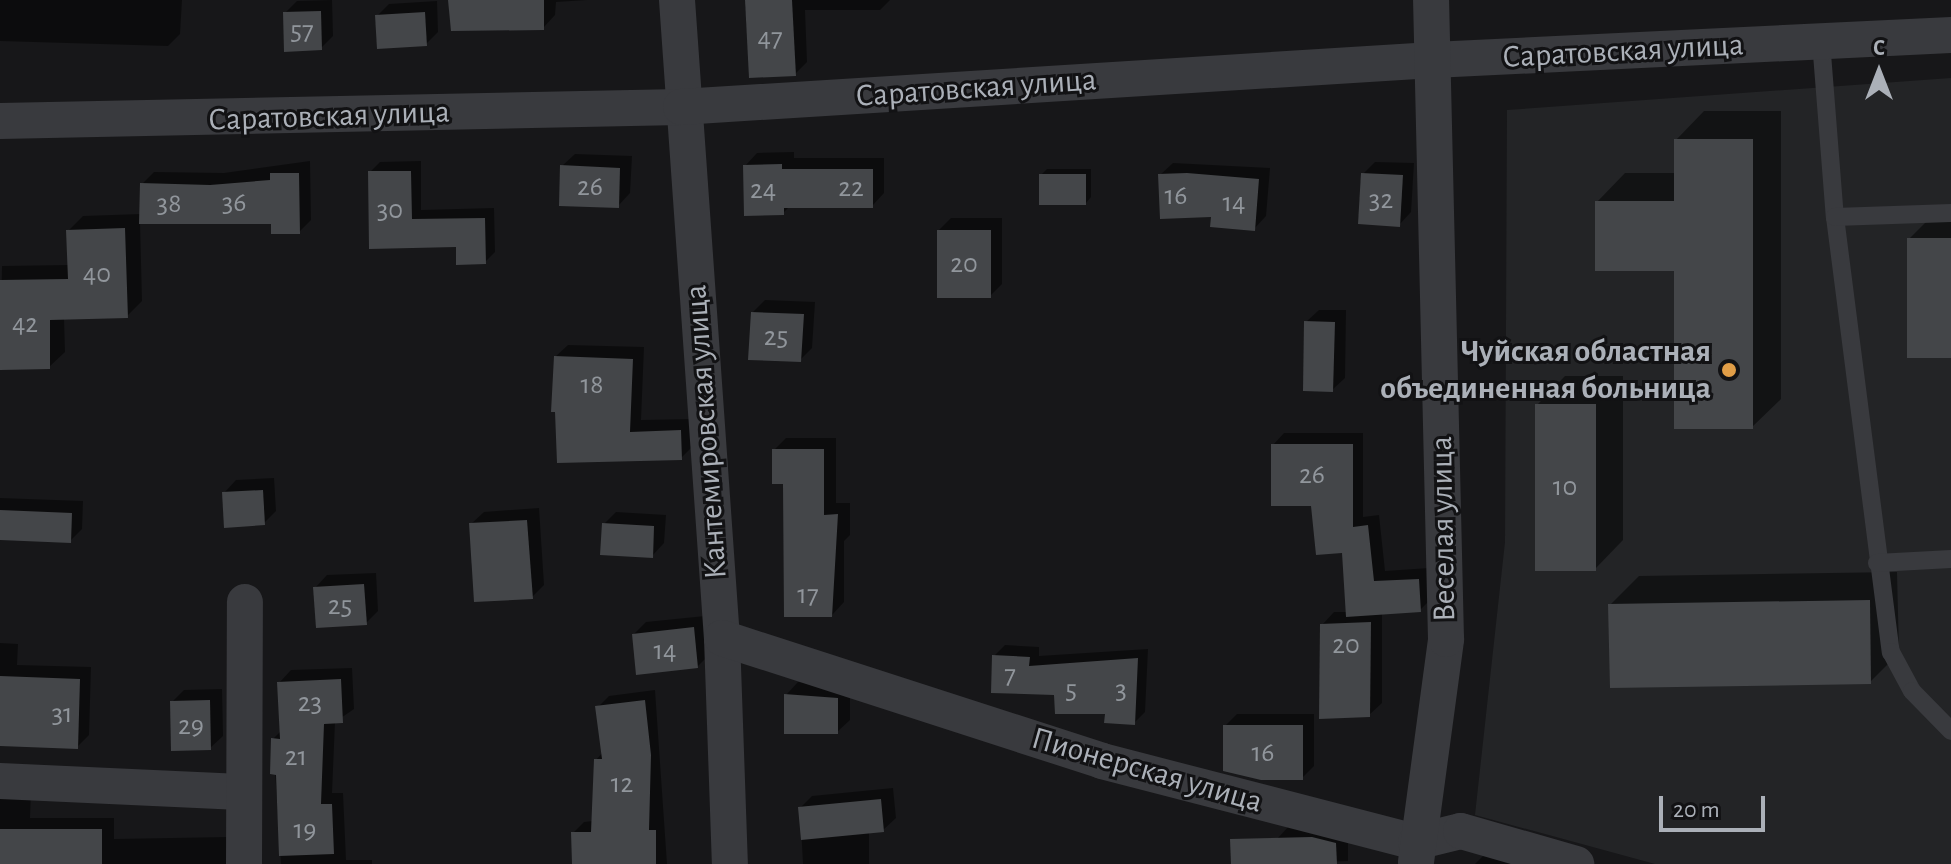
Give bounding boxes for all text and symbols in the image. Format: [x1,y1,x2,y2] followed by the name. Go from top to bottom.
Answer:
[290,14,314,48] house number: 57
[757,21,783,55] house number: 47
[1501,26,1745,76] street label: Саратовская улица
[1839,32,1919,112] north arrow
[1873,37,1885,59] text: С
[854,60,1098,116] street label: Саратовская улица
[208,93,450,139] street label: Саратовская улица
[577,170,603,204] house number: 26
[838,171,864,205] house number: 22
[750,173,776,207] house number: 24
[1165,179,1187,213] house number: 16
[1369,183,1393,217] house number: 32
[222,186,246,220] house number: 36
[1222,186,1246,220] house number: 14
[157,187,181,221] house number: 38
[377,193,403,227] house number: 30
[950,247,978,281] house number: 20
[83,257,111,291] house number: 40
[677,283,735,581] street label: Кантемировская улица
[12,307,38,341] house number: 42
[764,320,788,354] house number: 25
[1380,333,1711,408] place label: Чуйская областная объединенная больница
[1718,359,1740,381] marker: Чуйская областная объединенная больница
[581,368,603,402] house number: 18
[1422,436,1464,622] street label: Веселая улица
[1299,458,1325,492] house number: 26
[1553,470,1577,504] house number: 10
[797,578,819,612] house number: 17
[328,589,352,623] house number: 25
[1332,628,1360,662] house number: 20
[653,634,677,668] house number: 14
[1004,658,1016,692] house number: 7
[1065,673,1077,707] house number: 5
[1115,673,1127,707] house number: 3
[298,686,322,720] house number: 23
[51,697,73,731] house number: 31
[178,709,204,743] house number: 29
[1027,719,1267,821] street label: Пионерская улица
[1252,736,1274,770] house number: 16
[285,740,307,774] house number: 21
[611,767,633,801] house number: 12
[1663,780,1769,830] scale bar
[1673,798,1720,822] text: 20 m
[294,813,316,847] house number: 19

